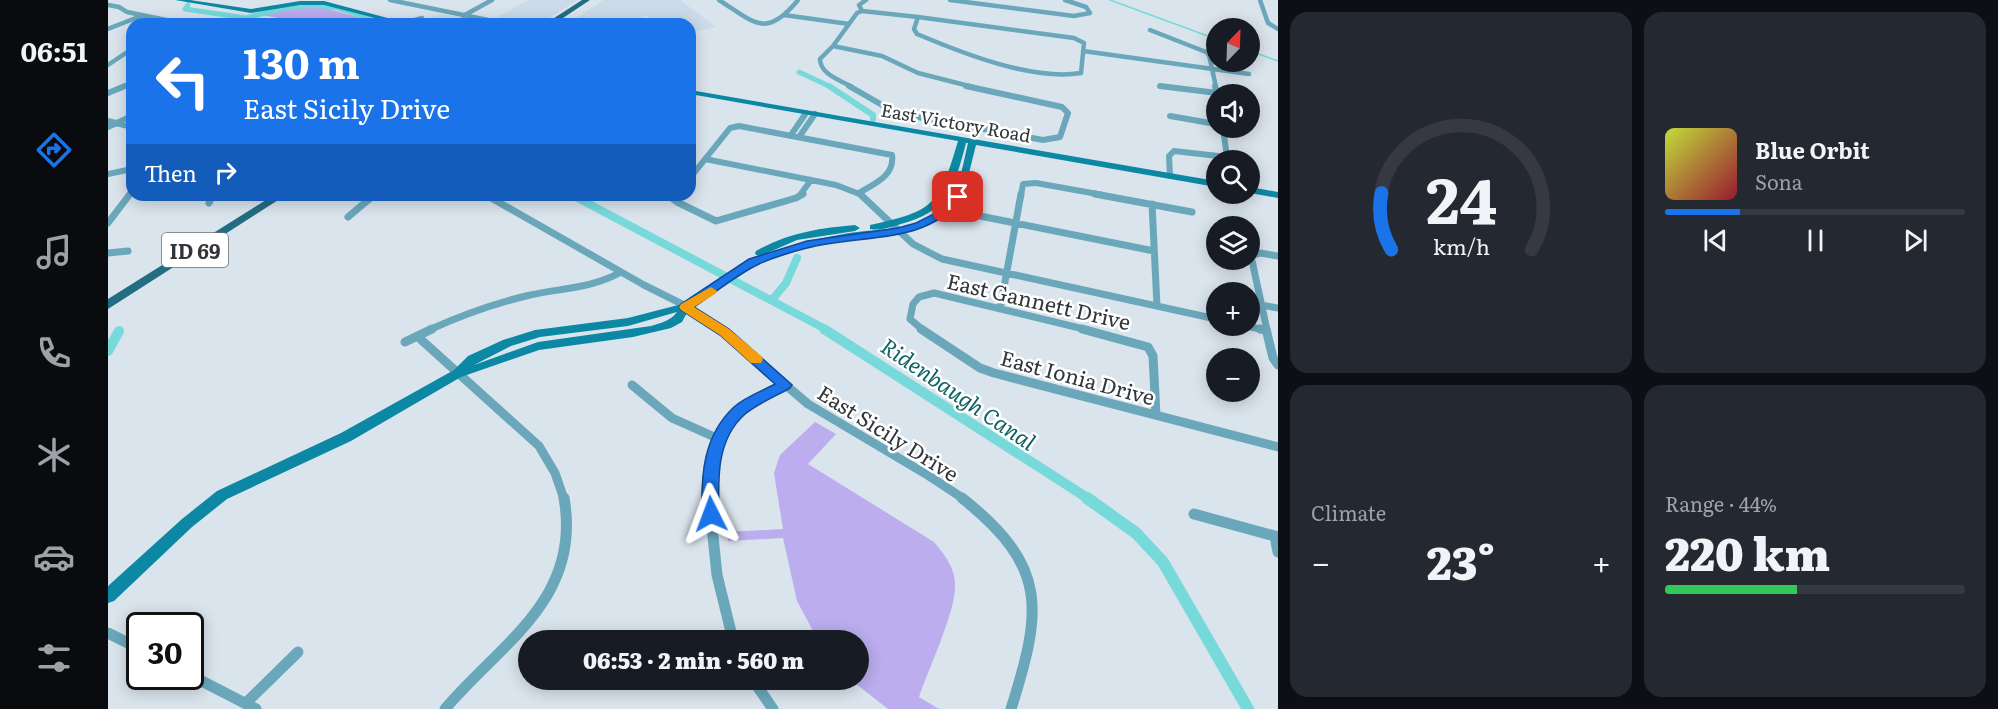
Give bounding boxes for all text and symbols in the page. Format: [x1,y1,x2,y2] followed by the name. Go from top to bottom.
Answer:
[1206,18,1260,72] north arrow
[1206,18,1260,402] map controls
[20,30,88,70] text: 06:51
[243,30,360,92] text: 130 m
[144,42,222,120] icon: left
[1206,84,1260,138] button: sound
[243,87,450,127] text: East Sicily Drive
[879,96,1033,148] street label: East Victory Road
[33,129,75,171] icon: directions
[1755,133,1870,166] text: Blue Orbit
[1206,150,1260,204] button: search
[1425,151,1497,243] text: 24
[144,156,197,189] text: Then
[209,156,242,189] icon: right
[1755,166,1803,196] text: Sona
[932,171,983,222] pin
[941,180,974,213] icon: arrive
[1206,216,1260,270] button: layers
[1699,224,1732,257] icon: previous
[1799,224,1832,257] icon: pause
[1899,224,1932,257] icon: next
[1432,230,1490,262] text: km/h
[33,231,75,273] icon: music
[162,233,228,267] road number: ID 69
[944,264,1134,336] street label: East Gannett Drive
[1206,282,1260,336] button: +
[875,329,1044,458] water label: Ridenbaugh Canal
[33,332,75,374] icon: phone
[997,341,1159,412] street label: East Ionia Drive
[1206,348,1260,402] button: −
[812,376,966,488] street label: East Sicily Drive
[33,434,75,476] icon: climate
[679,482,743,546] position arrow
[1665,488,1777,518] text: Range · 44%
[1311,497,1386,527] text: Climate
[1665,518,1830,585] text: 220 km
[1427,527,1495,594] text: 23°
[33,536,75,578] icon: car
[1311,536,1330,585] text: −
[1592,536,1611,585] text: +
[126,612,204,690] speed limit sign: 30
[33,637,75,679] icon: filters
[583,643,804,676] text: 06:53 · 2 min · 560 m

